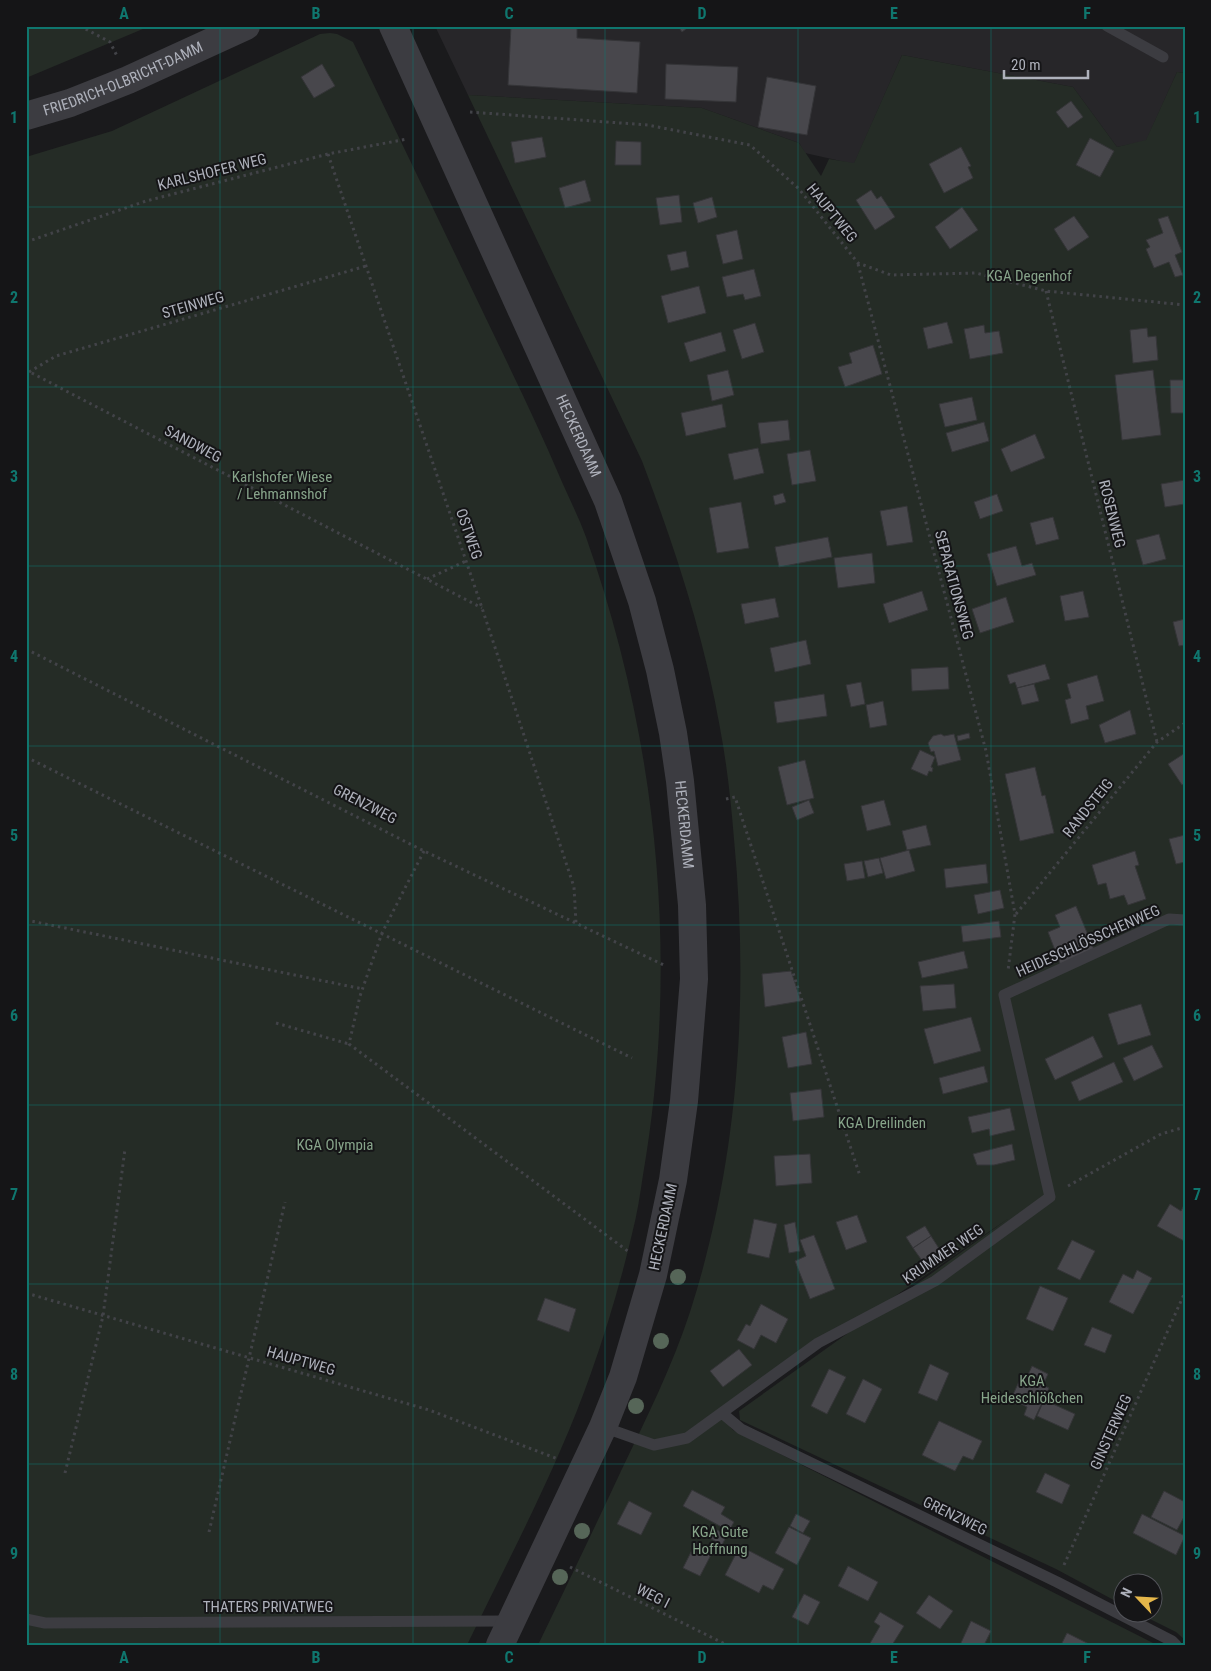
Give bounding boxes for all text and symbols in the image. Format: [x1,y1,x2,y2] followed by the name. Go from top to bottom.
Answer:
[119,4,129,23] text: A
[312,4,321,23] text: B
[504,4,514,23] text: C
[697,4,707,23] text: D
[890,4,898,23] text: E
[1083,4,1091,23] text: F
[41,38,206,119] street label: FRIEDRICH-OLBRICHT-DAMM
[1004,48,1087,80] scale bar
[1011,56,1041,74] text: 20 m
[10,108,18,127] text: 1
[1193,108,1201,127] text: 1
[156,150,268,194] street label: KARLSHOFER WEG
[803,180,861,246] street label: HAUPTWEG
[986,267,1072,285] park label: KGA Degenhof
[10,288,18,307] text: 2
[160,288,226,322] street label: STEINWEG
[1193,288,1201,307] text: 2
[552,392,605,480] street label: HECKERDAMM
[161,421,225,467] street label: SANDWEG
[10,467,18,486] text: 3
[1193,467,1201,486] text: 3
[232,468,332,503] park label: Karlshofer Wiese / Lehmannshof
[1095,478,1129,550] street label: ROSENWEG
[452,506,486,562] street label: OSTWEG
[931,528,977,642] street label: SEPARATIONSWEG
[10,647,18,666] text: 4
[1193,647,1201,666] text: 4
[1059,775,1117,841] street label: RANDSTEIG
[330,780,400,828] street label: GRENZWEG
[671,780,697,870] street label: HECKERDAMM
[10,826,18,845] text: 5
[1193,826,1201,845] text: 5
[1013,901,1163,981] street label: HEIDESCHLÖSSCHENWEG
[10,1006,18,1025] text: 6
[1193,1006,1201,1025] text: 6
[838,1114,926,1132] park label: KGA Dreilinden
[297,1136,373,1154] park label: KGA Olympia
[645,1182,681,1272] street label: HECKERDAMM
[10,1185,18,1204] text: 7
[1193,1185,1201,1204] text: 7
[899,1220,987,1288] street label: KRUMMER WEG
[265,1343,337,1379] street label: HAUPTWEG
[10,1365,18,1384] text: 8
[1193,1365,1201,1384] text: 8
[981,1372,1083,1407] park label: KGA Heideschlößchen
[1086,1391,1136,1473] street label: GINSTERWEG
[920,1493,990,1539] street label: GRENZWEG
[692,1523,748,1558] park label: KGA Gute Hoffnung
[10,1544,18,1563] text: 9
[1193,1544,1201,1563] text: 9
[1114,1574,1164,1624] north arrow
[633,1580,673,1612] street label: WEG I
[1117,1585,1135,1600] text: N
[203,1598,333,1616] street label: THATERS PRIVATWEG
[119,1648,129,1667] text: A
[312,1648,321,1667] text: B
[504,1648,514,1667] text: C
[697,1648,707,1667] text: D
[890,1648,898,1667] text: E
[1083,1648,1091,1667] text: F

